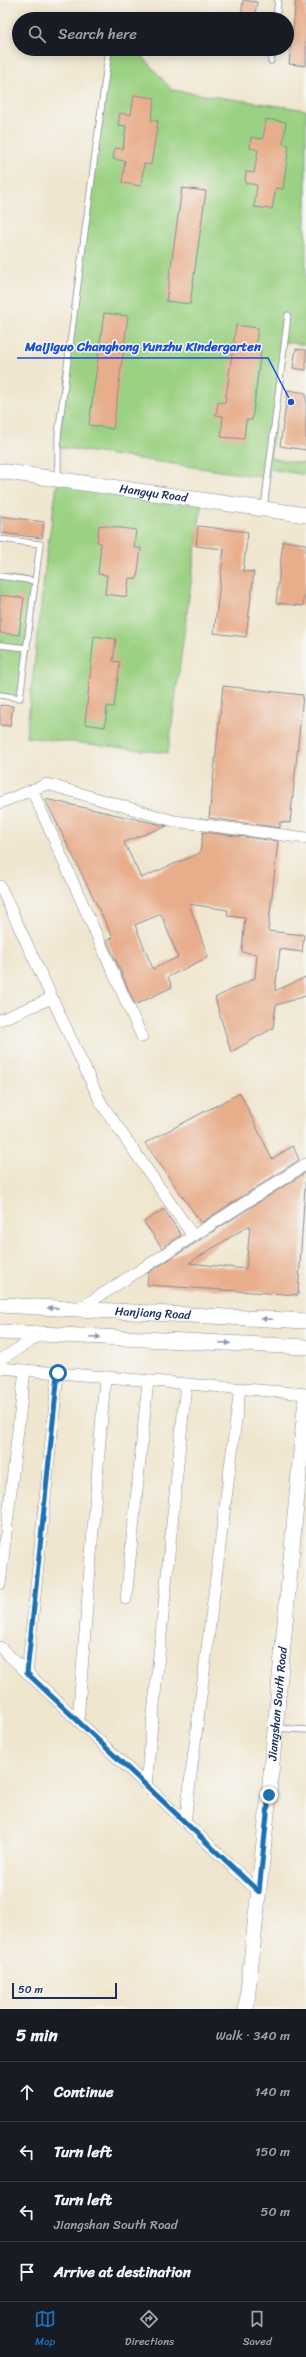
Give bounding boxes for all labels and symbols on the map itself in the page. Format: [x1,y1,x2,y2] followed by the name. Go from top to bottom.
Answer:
[17,333,268,358] callout: Maijiguo Changhong Yunzhu Kindergarten
[24,335,262,358] text: Maijiguo Changhong Yunzhu Kindergarten
[118,477,190,509] street label: Hangyu Road
[114,1300,192,1326] street label: Hanjiang Road
[47,1304,59,1311] one-way arrow
[261,1315,273,1322] one-way arrow
[89,1334,101,1341] one-way arrow
[219,1340,232,1346] one-way arrow
[49,1364,67,1382] route start
[261,1645,294,1763] street label: Jiangshan South Road
[260,1786,278,1804] route end
[12,1981,117,2000] scale bar

